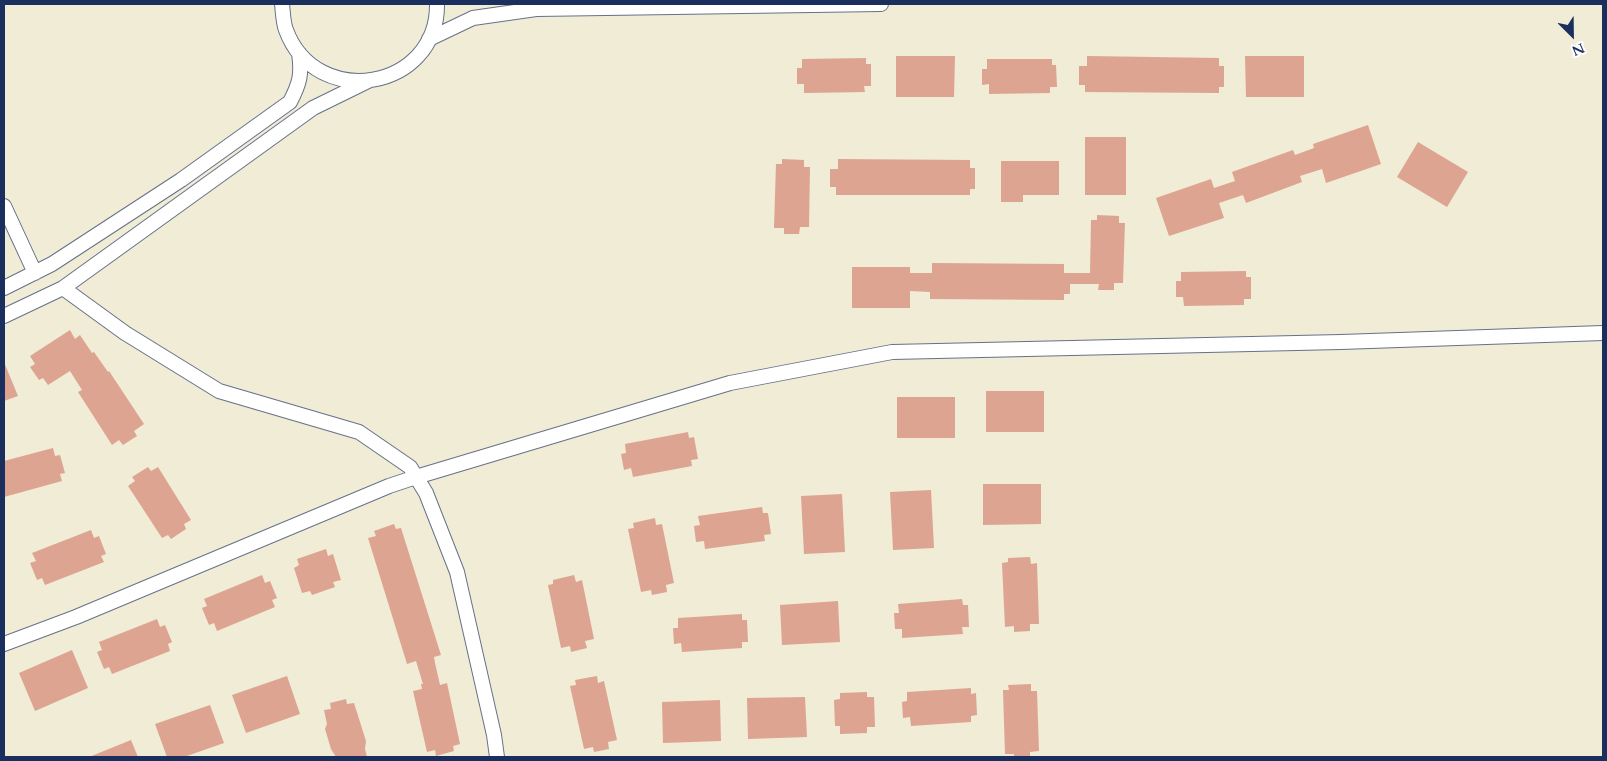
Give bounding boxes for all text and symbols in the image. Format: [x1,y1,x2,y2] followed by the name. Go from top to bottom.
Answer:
[1547,10,1597,60] north arrow
[1569,38,1587,60] text: N

